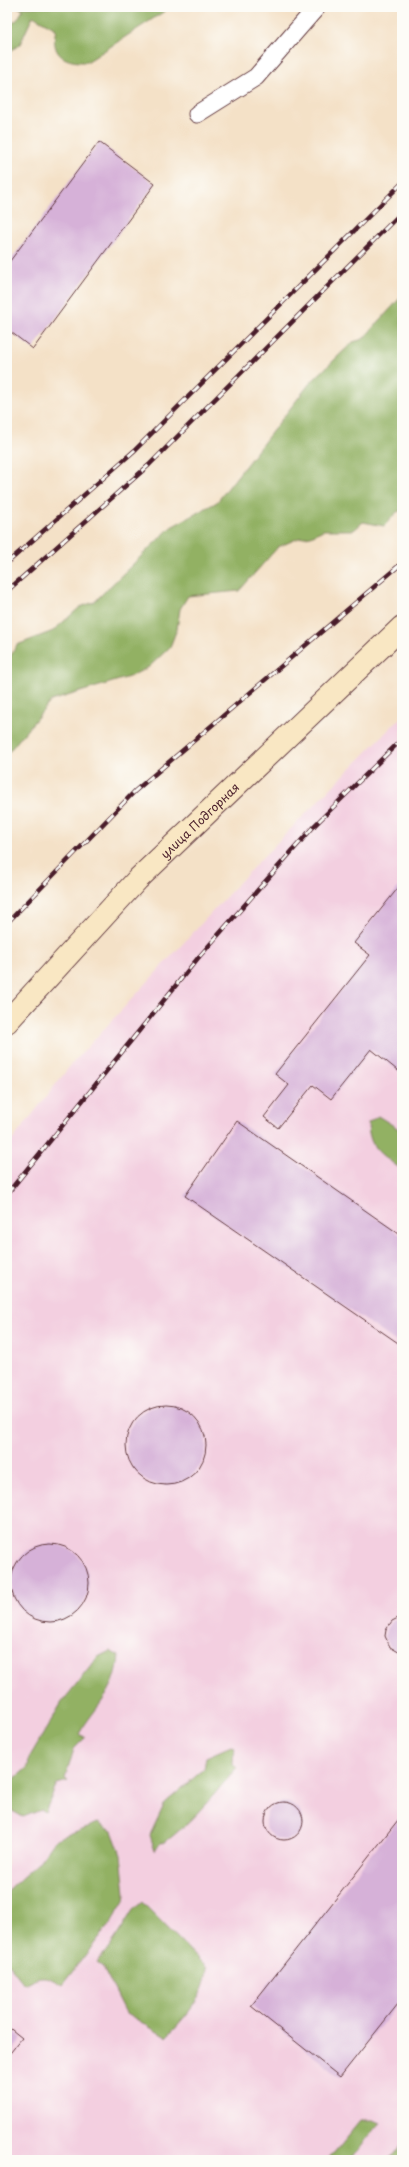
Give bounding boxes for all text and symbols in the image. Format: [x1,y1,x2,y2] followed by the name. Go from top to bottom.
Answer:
[156,778,243,862] street label: улица Подгорная

